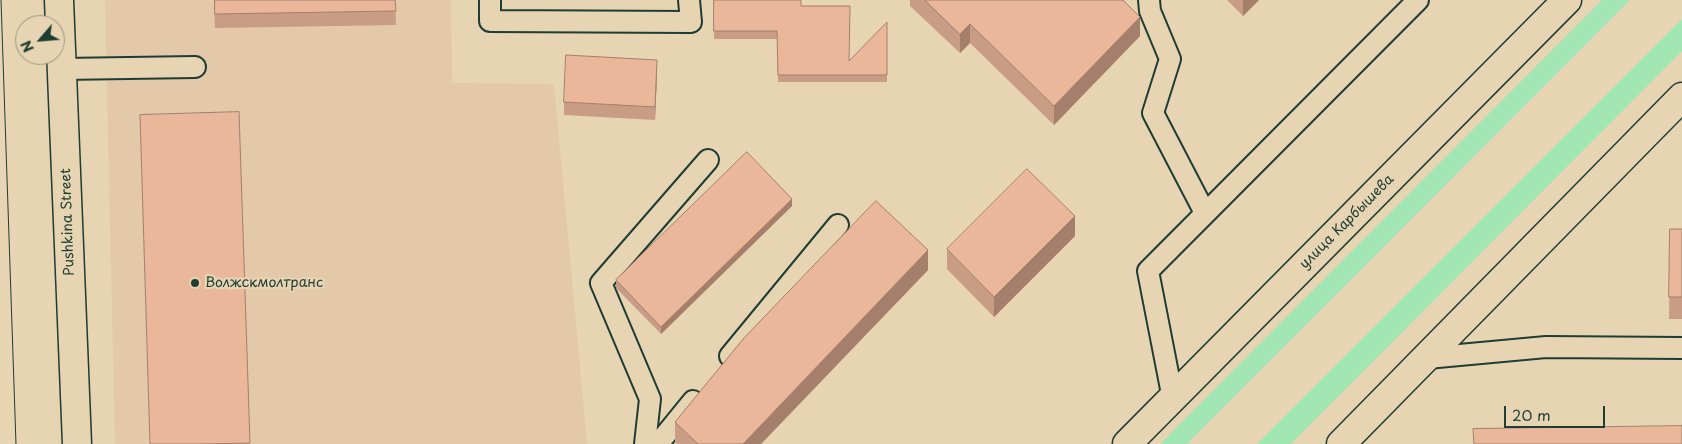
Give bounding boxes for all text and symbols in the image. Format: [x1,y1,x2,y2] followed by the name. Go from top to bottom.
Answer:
[15,15,65,65] north arrow
[15,37,39,56] text: N
[58,168,78,276] street label: Pushkina Street
[1296,171,1398,273] street label: улица Карбышева
[205,275,323,291] place label: Волжскмолтранс
[189,277,201,289] marker: Волжскмолтранс
[1507,396,1608,428] scale bar
[1512,403,1551,426] text: 20 m

